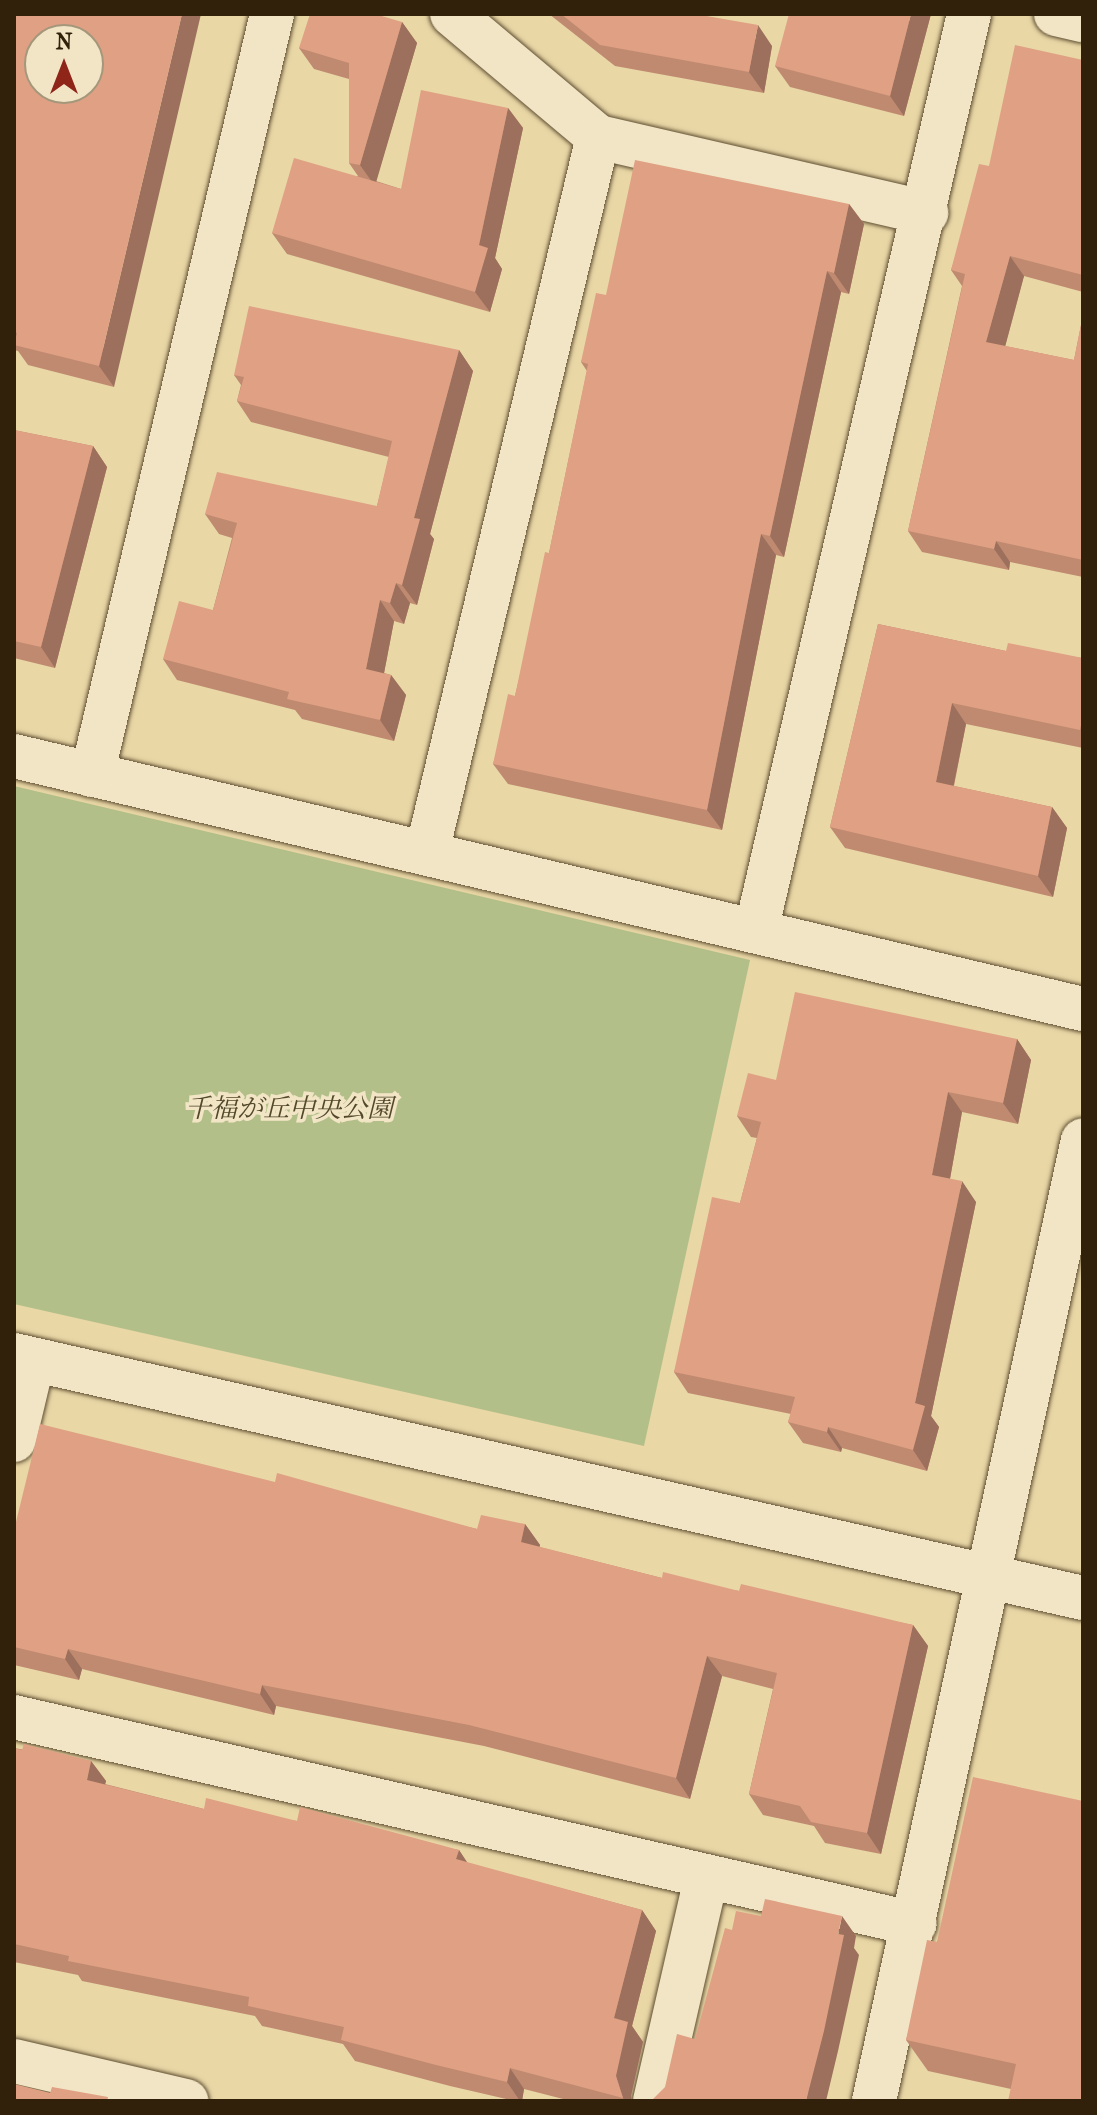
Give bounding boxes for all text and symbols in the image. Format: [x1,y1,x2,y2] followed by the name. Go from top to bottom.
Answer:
[24,24,104,104] north arrow
[56,29,72,55] text: N
[185,1093,393,1125] park label: 千福が丘中央公園

